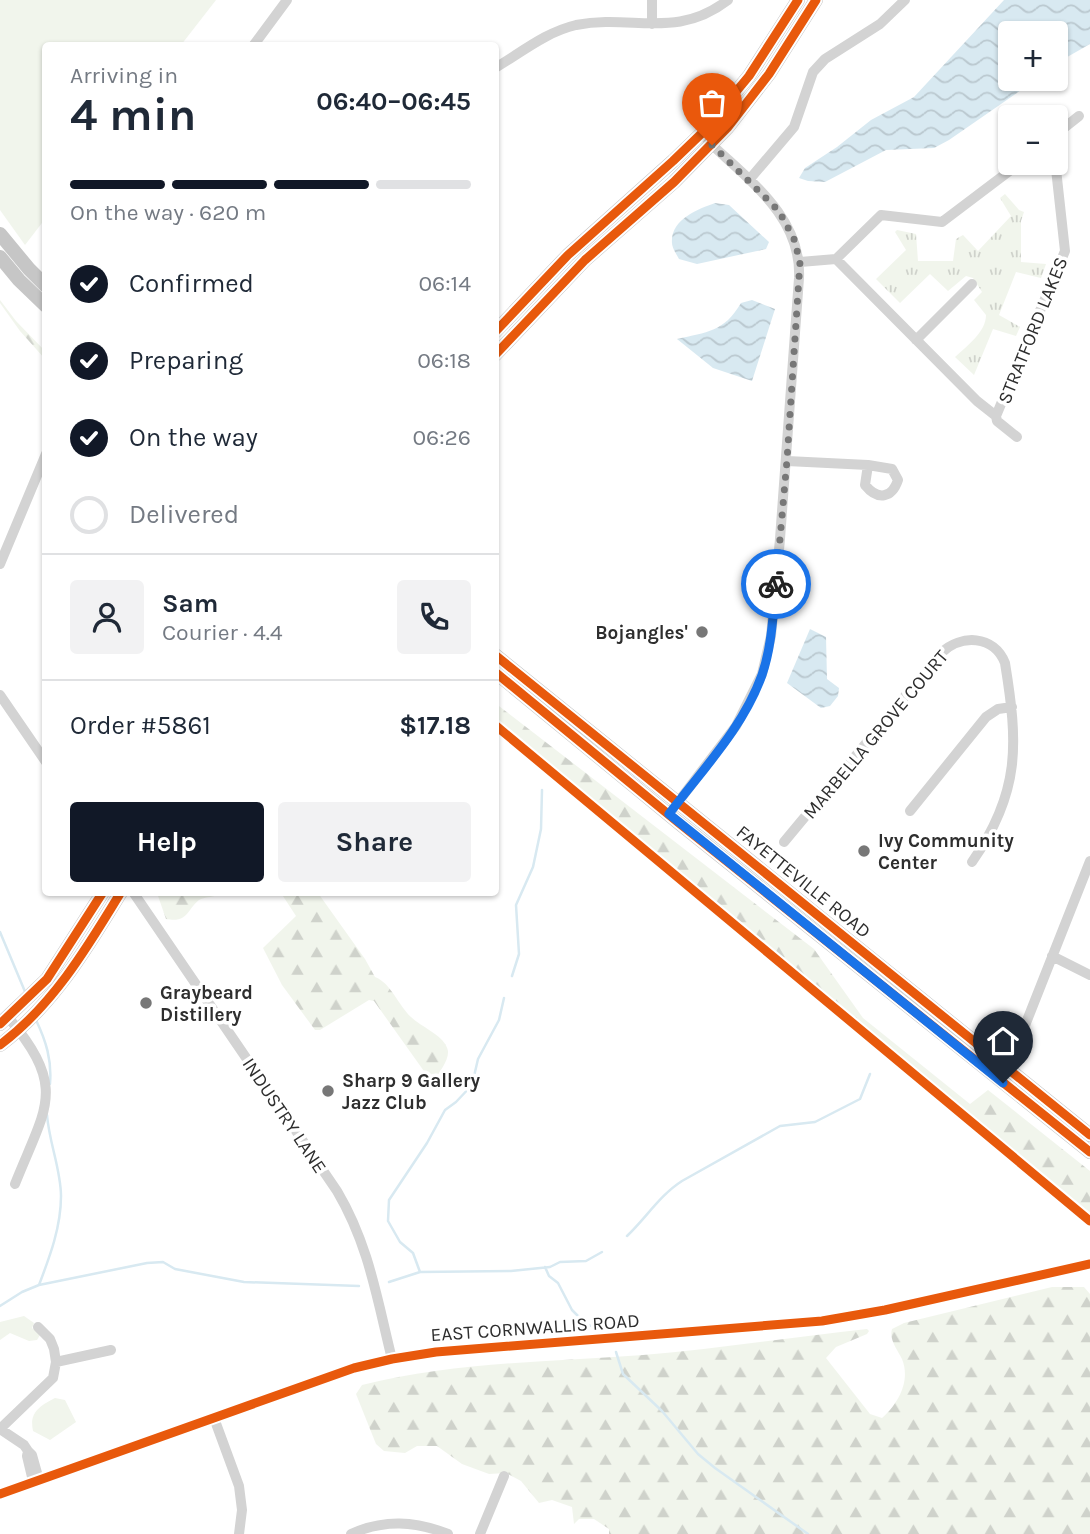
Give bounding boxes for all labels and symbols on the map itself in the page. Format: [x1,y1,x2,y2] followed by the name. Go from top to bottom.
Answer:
[682,73,742,145] pin
[993,254,1072,407] street label: STRATFORD LAKES
[741,549,811,619] courier
[595,622,688,644] place label: Bojangles'
[694,624,710,640] marker: Bojangles'
[799,645,953,824] street label: MARBELLA GROVE COURT
[732,821,875,943] street label: FAYETTEVILLE ROAD
[878,830,1014,874] place label: Ivy Community Center
[856,843,872,859] marker: Ivy Community Center
[160,982,253,1026] place label: Graybeard Distillery
[138,995,154,1011] marker: Graybeard Distillery
[973,1011,1033,1083] pin
[237,1054,331,1177] street label: INDUSTRY LANE
[342,1070,480,1114] place label: Sharp 9 Gallery Jazz Club
[320,1083,336,1099] marker: Sharp 9 Gallery Jazz Club
[430,1310,640,1346] street label: EAST CORNWALLIS ROAD

